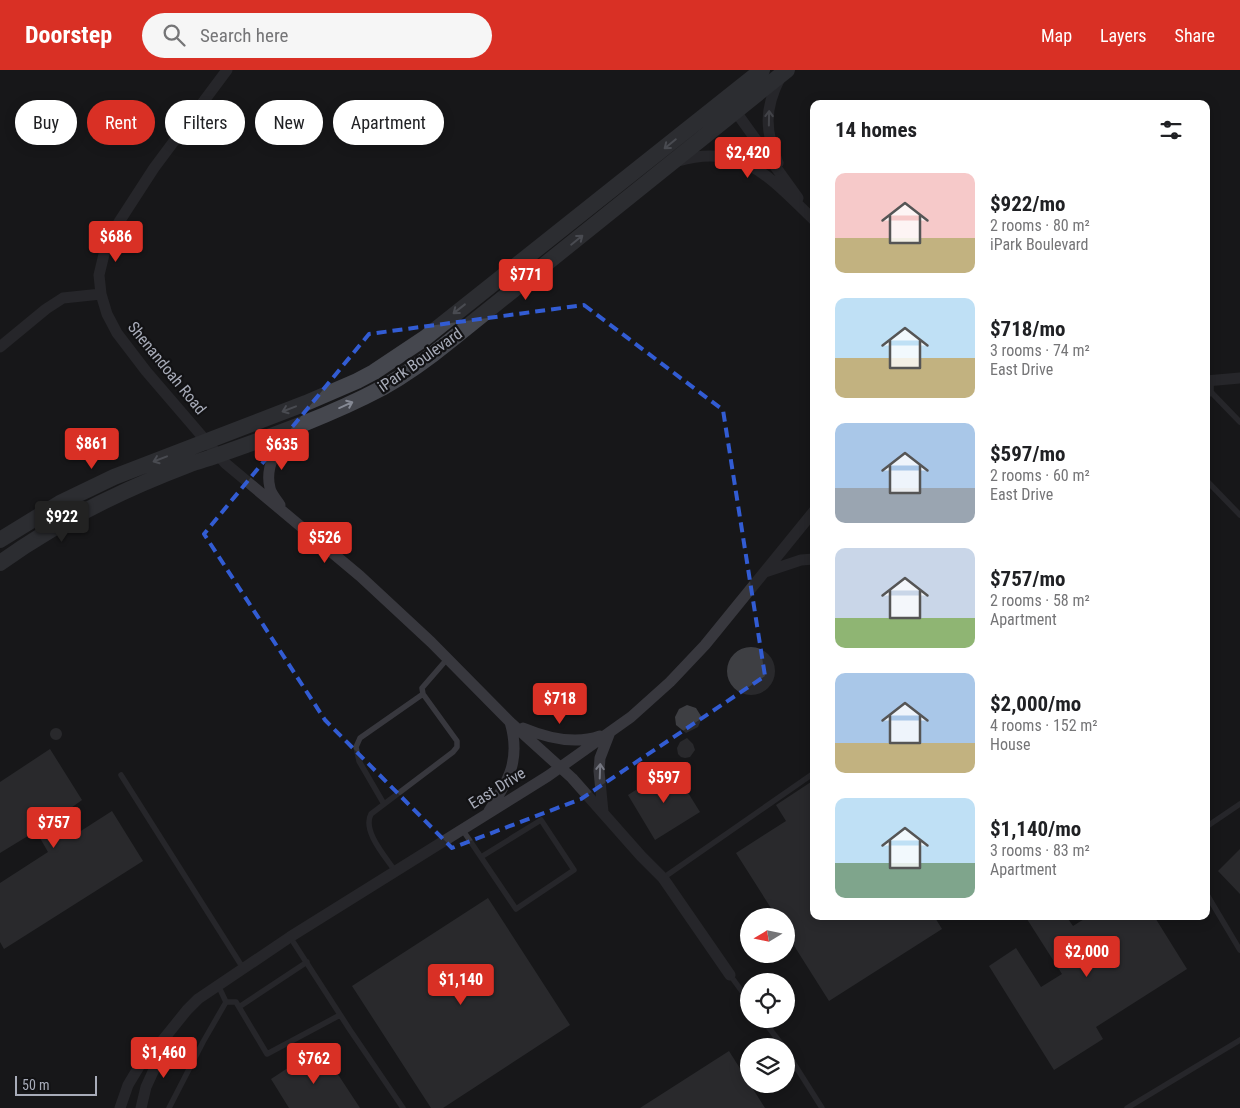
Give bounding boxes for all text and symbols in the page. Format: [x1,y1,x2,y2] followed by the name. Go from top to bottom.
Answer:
[142,13,492,58] search box
[25,21,112,49] text: Doorstep
[160,21,188,49] icon: search
[200,24,288,47] text: Search here
[1041,25,1072,46] text: Map
[1100,25,1147,46] text: Layers
[1175,25,1215,46] text: Share
[15,100,77,145] chip: Buy
[87,100,155,145] chip: Rent
[165,100,245,145] chip: Filters
[255,100,323,145] chip: New
[333,100,444,145] chip: Apartment
[764,110,773,126] one-way arrow
[1157,116,1185,144] icon: filters
[835,118,917,142] text: 14 homes
[707,136,789,179] pin: $2,420
[664,139,677,150] one-way arrow
[726,143,770,162] text: $2,420
[990,192,1065,216] text: $922/mo
[875,193,935,253] icon: home
[990,216,1090,235] text: 2 rooms · 80 m²
[86,220,146,263] pin: $686
[100,227,132,246] text: $686
[570,234,583,245] one-way arrow
[990,235,1089,254] text: iPark Boulevard
[496,258,556,301] pin: $771
[510,265,542,284] text: $771
[453,304,466,315] one-way arrow
[990,317,1065,341] text: $718/mo
[124,318,210,418] street label: Shenandoah Road
[875,318,935,378] icon: home
[374,324,466,396] street label: iPark Boulevard
[990,341,1090,360] text: 3 rooms · 74 m²
[990,360,1053,379] text: East Drive
[338,400,353,410] one-way arrow
[282,405,297,414] one-way arrow
[62,428,122,470] pin: $861
[252,428,312,471] pin: $635
[76,434,108,453] text: $861
[266,435,298,454] text: $635
[990,442,1065,466] text: $597/mo
[875,443,935,503] icon: home
[153,455,168,464] one-way arrow
[990,466,1090,485] text: 2 rooms · 60 m²
[990,485,1053,504] text: East Drive
[32,500,92,543] pin: $922
[46,507,78,526] text: $922
[295,522,355,564] pin: $526
[309,528,341,547] text: $526
[990,567,1065,591] text: $757/mo
[875,568,935,628] icon: home
[990,591,1090,610] text: 2 rooms · 58 m²
[990,610,1057,629] text: Apartment
[530,682,590,725] pin: $718
[544,689,576,708] text: $718
[990,692,1081,716] text: $2,000/mo
[875,693,935,753] icon: home
[990,716,1098,735] text: 4 rooms · 152 m²
[990,735,1030,754] text: House
[634,762,694,804] pin: $597
[465,763,529,813] street label: East Drive
[595,763,604,779] one-way arrow
[648,768,680,787] text: $597
[24,806,84,849] pin: $757
[38,813,70,832] text: $757
[990,817,1081,841] text: $1,140/mo
[875,818,935,878] icon: home
[990,841,1090,860] text: 3 rooms · 83 m²
[990,860,1057,879] text: Apartment
[740,908,795,962] north arrow
[740,908,795,1093] map controls
[1046,936,1128,978] pin: $2,000
[1065,942,1109,961] text: $2,000
[420,964,502,1006] pin: $1,140
[439,970,483,989] text: $1,140
[740,973,795,1028] button: locate
[123,1036,205,1079] pin: $1,460
[740,1038,795,1093] button: layers
[284,1042,344,1085] pin: $762
[142,1043,186,1062] text: $1,460
[298,1049,330,1068] text: $762
[15,1073,98,1096] scale bar
[22,1077,50,1093] text: 50 m

